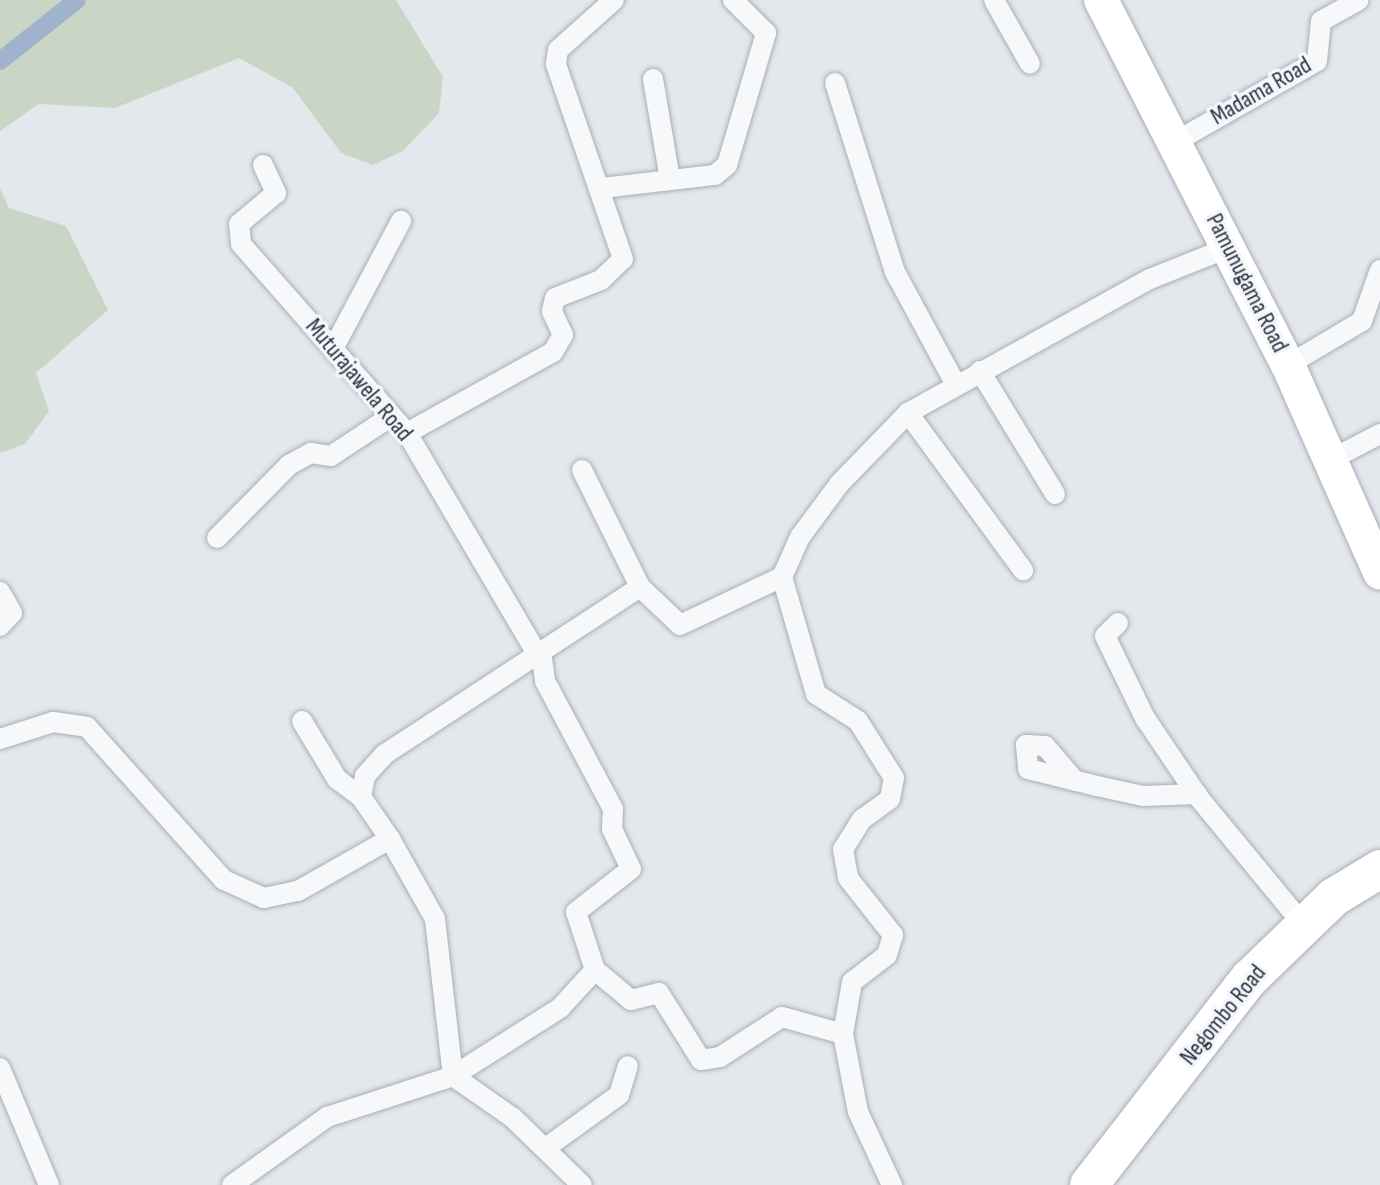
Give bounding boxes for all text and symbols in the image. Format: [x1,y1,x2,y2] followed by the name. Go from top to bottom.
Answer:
[1206,51,1316,131] street label: Madama Road
[1200,209,1294,357] street label: Pamunugama Road
[299,313,419,447] street label: Muturajawela Road
[1174,959,1272,1071] street label: Negombo Road

